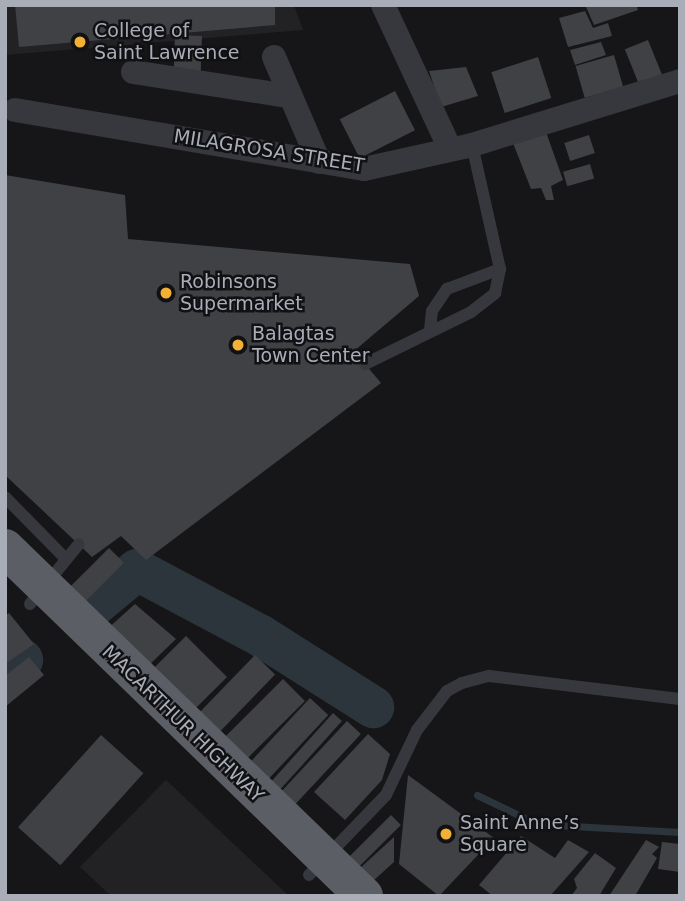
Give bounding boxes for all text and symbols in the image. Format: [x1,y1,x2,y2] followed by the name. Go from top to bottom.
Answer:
[94,20,240,64] place label: College of Saint Lawrence
[72,34,88,50] marker: College of Saint Lawrence
[172,125,366,177] street label: MILAGROSA STREET
[180,271,303,315] place label: Robinsons Supermarket
[158,285,174,301] marker: Robinsons Supermarket
[252,323,370,367] place label: Balagtas Town Center
[230,337,246,353] marker: Balagtas Town Center
[97,641,269,807] street label: MACARTHUR HIGHWAY
[460,812,579,856] place label: Saint Anne’s Square
[438,826,454,842] marker: Saint Anne’s Square

